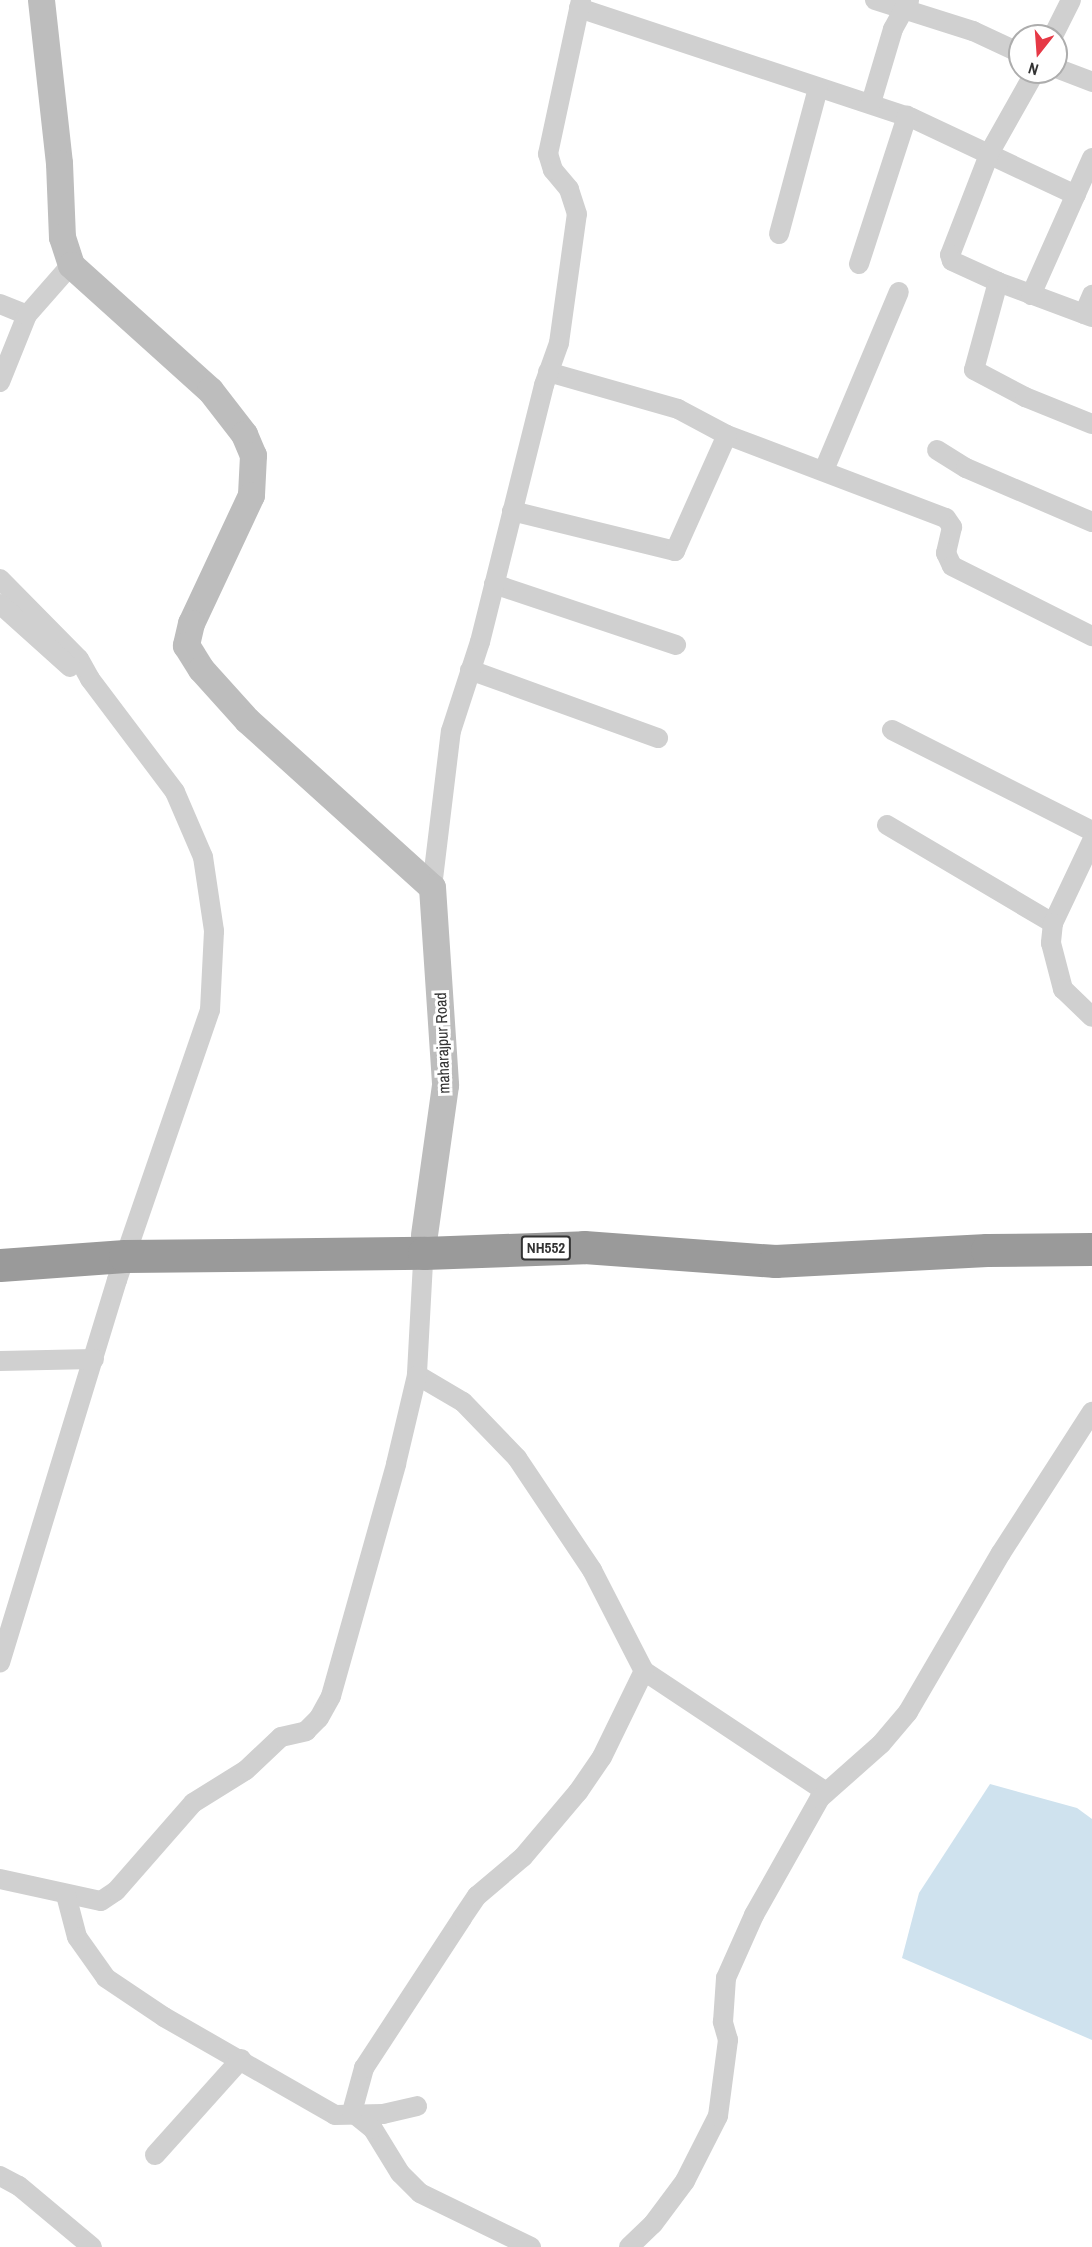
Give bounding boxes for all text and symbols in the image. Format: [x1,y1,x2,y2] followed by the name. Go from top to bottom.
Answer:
[1008,24,1068,84] north arrow
[1026,57,1041,81] text: N
[431,992,453,1094] street label: maharajpur Road
[520,1236,572,1260] road number: NH552

